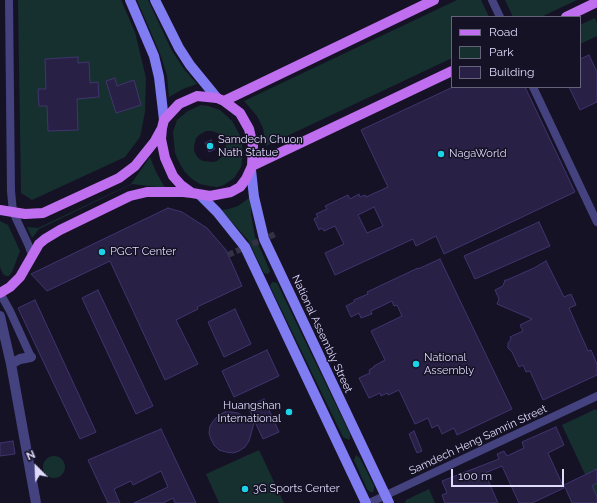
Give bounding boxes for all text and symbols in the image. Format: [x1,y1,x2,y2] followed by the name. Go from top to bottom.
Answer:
[451,16,581,88] legend
[489,25,518,39] text: Road
[489,45,514,59] text: Park
[489,65,535,79] text: Building
[218,133,303,159] place label: Samdech Chuon Nath Statue
[205,141,215,151] marker: Samdech Chuon Nath Statue
[449,147,507,161] place label: NagaWorld
[436,149,446,159] marker: NagaWorld
[110,245,176,259] place label: PGCT Center
[97,247,107,257] marker: PGCT Center
[289,273,355,395] street label: National Assembly Street
[424,351,474,377] place label: National Assembly
[411,359,421,369] marker: National Assembly
[218,399,281,425] place label: Huangshan International
[407,402,549,478] street label: Samdech Heng Samrin Street
[284,407,294,417] marker: Huangshan International
[16,447,56,487] north arrow
[24,448,37,463] text: N
[453,461,566,487] scale bar
[458,469,492,483] text: 100 m
[253,482,339,496] place label: 3G Sports Center
[240,484,250,494] marker: 3G Sports Center

